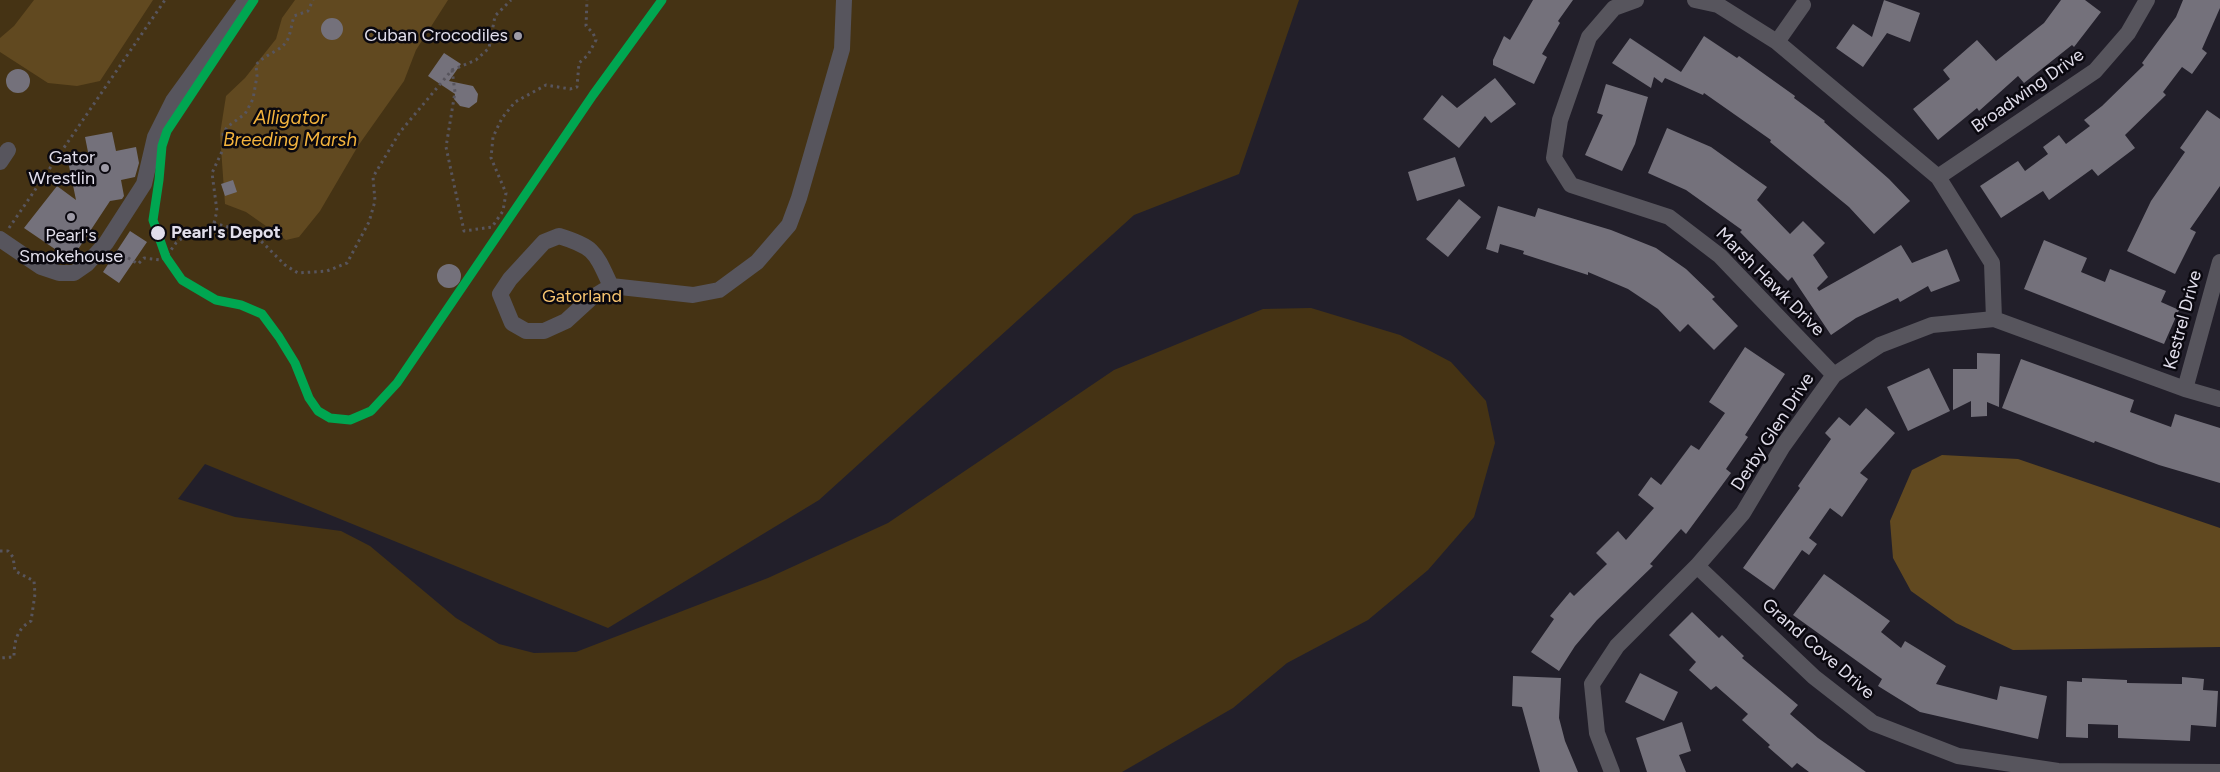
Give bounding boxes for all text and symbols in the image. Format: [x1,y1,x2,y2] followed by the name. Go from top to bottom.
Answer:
[364,25,508,47] place label: Cuban Crocodiles
[512,30,524,42] marker: Cuban Crocodiles
[1968,44,2088,138] street label: Broadwing Drive
[223,107,357,151] water label: Alligator Breeding Marsh
[28,147,95,190] place label: Gator Wrestlin
[99,162,111,174] marker: Gator Wrestlin
[65,211,77,223] marker: Pearl's Smokehouse
[171,222,281,244] place label: Pearl's Depot
[1711,223,1829,341] street label: Marsh Hawk Drive
[149,224,167,242] marker: Pearl's Depot
[19,225,123,268] place label: Pearl's Smokehouse
[2159,268,2207,372] street label: Kestrel Drive
[542,286,622,308] park label: Gatorland
[1727,369,1819,495] street label: Derby Glen Drive
[1757,594,1879,704] street label: Grand Cove Drive

